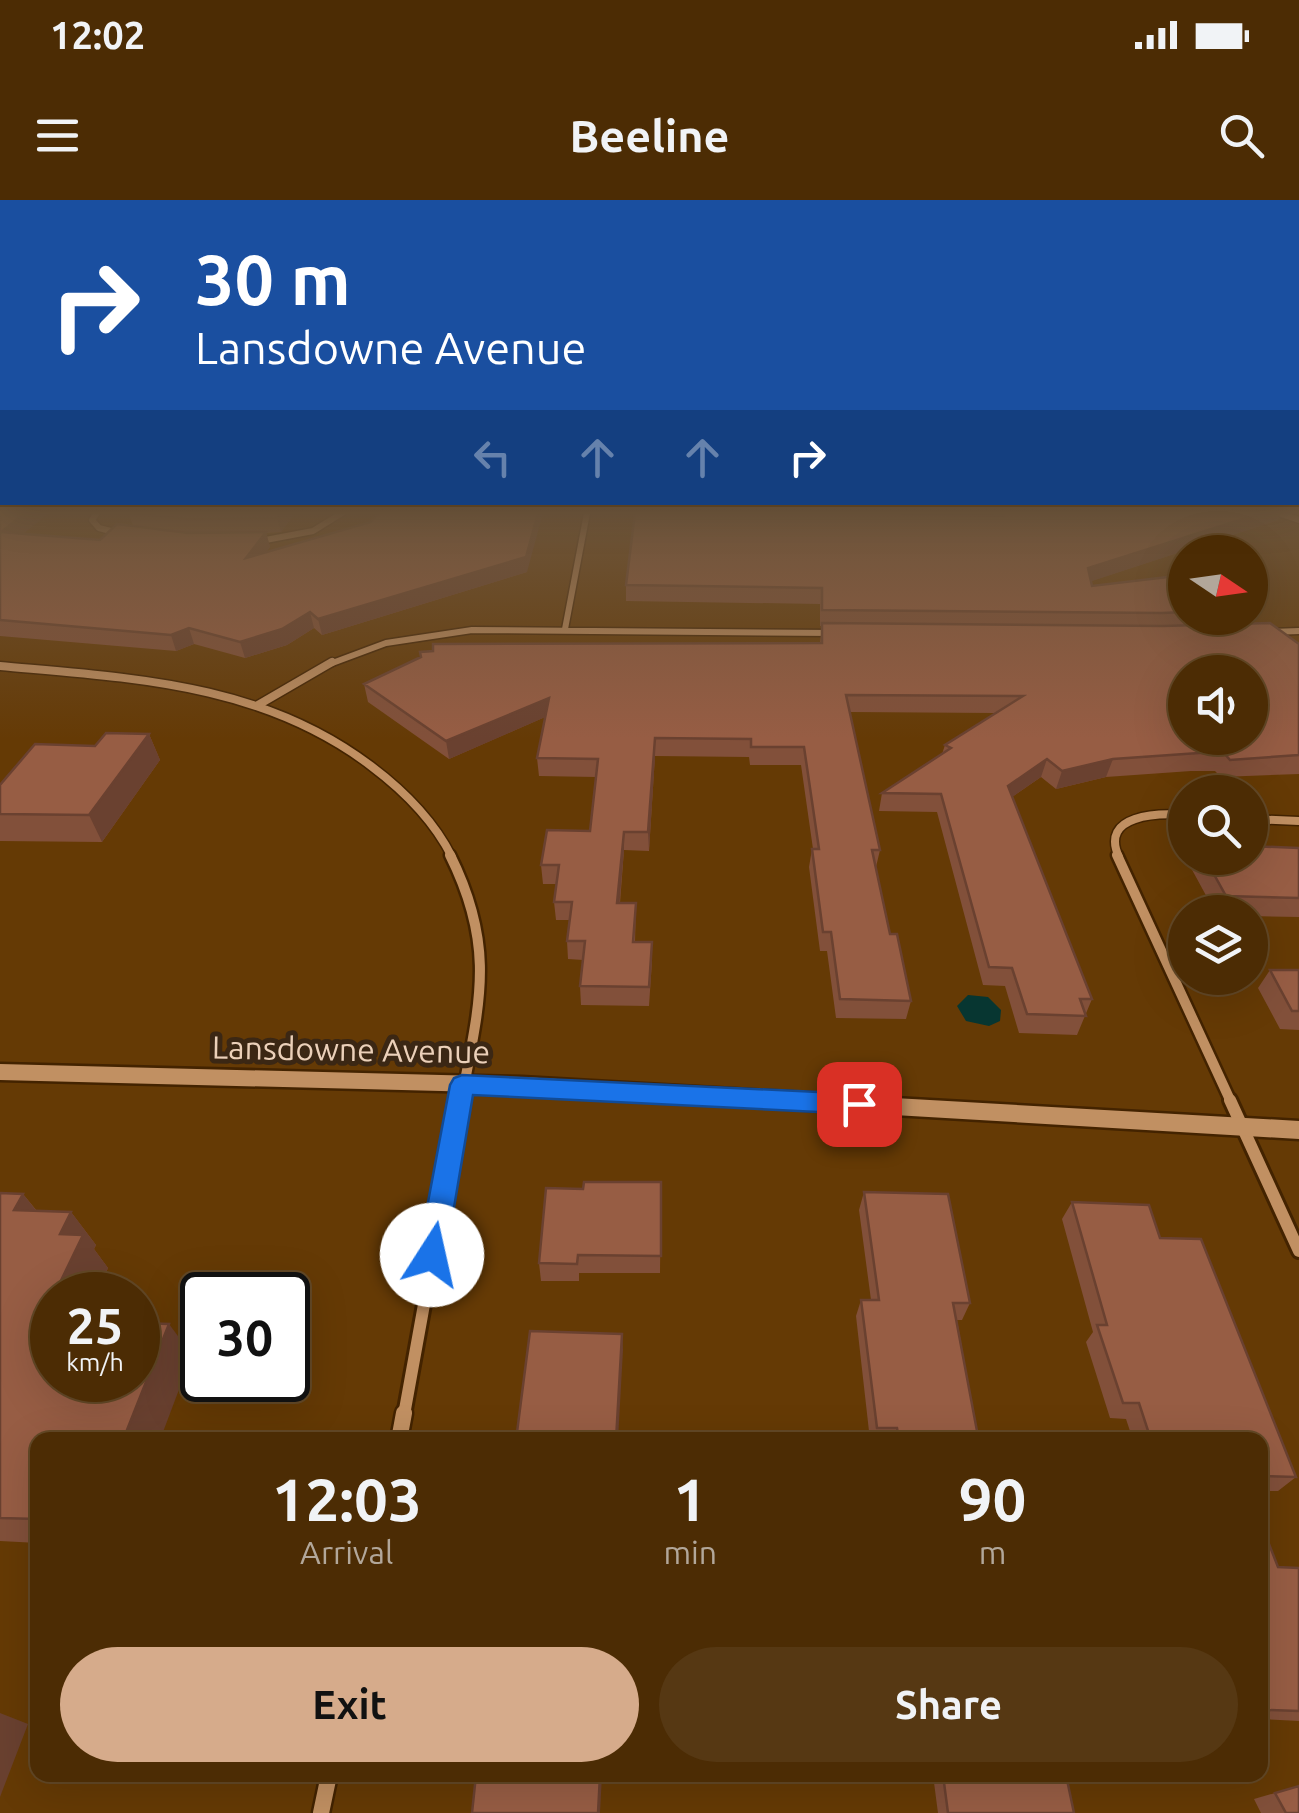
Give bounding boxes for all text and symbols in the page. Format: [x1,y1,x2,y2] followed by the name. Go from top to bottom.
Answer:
[50,14,145,56] text: 12:02
[30,108,85,163] icon: menu
[1214,108,1269,163] icon: search
[569,110,730,161] text: Beeline
[30,240,160,370] icon: right
[195,240,351,318] text: 30 m
[195,322,586,373] text: Lansdowne Avenue
[465,430,520,485] icon: left
[570,430,625,485] icon: ahead
[675,430,730,485] icon: ahead
[780,430,835,485] icon: right
[1168,535,1268,635] north arrow
[1168,535,1268,995] map controls
[1168,655,1268,755] button: sound
[1168,775,1268,875] button: search
[1168,895,1268,995] button: layers
[212,1029,490,1069] street label: Lansdowne Avenue
[817,1062,902,1147] pin
[832,1077,887,1132] icon: arrive
[380,1203,484,1307] position arrow
[180,1272,310,1402] speed limit sign: 30
[67,1297,123,1353] text: 25
[66,1348,124,1376] text: km/h
[272,1465,422,1532] text: 12:03
[673,1465,707,1532] text: 1
[959,1465,1026,1532] text: 90
[300,1534,393,1570] text: Arrival
[663,1534,717,1570] text: min
[979,1534,1006,1570] text: m
[60,1647,639,1762] button: Exit
[659,1647,1238,1762] button: Share

